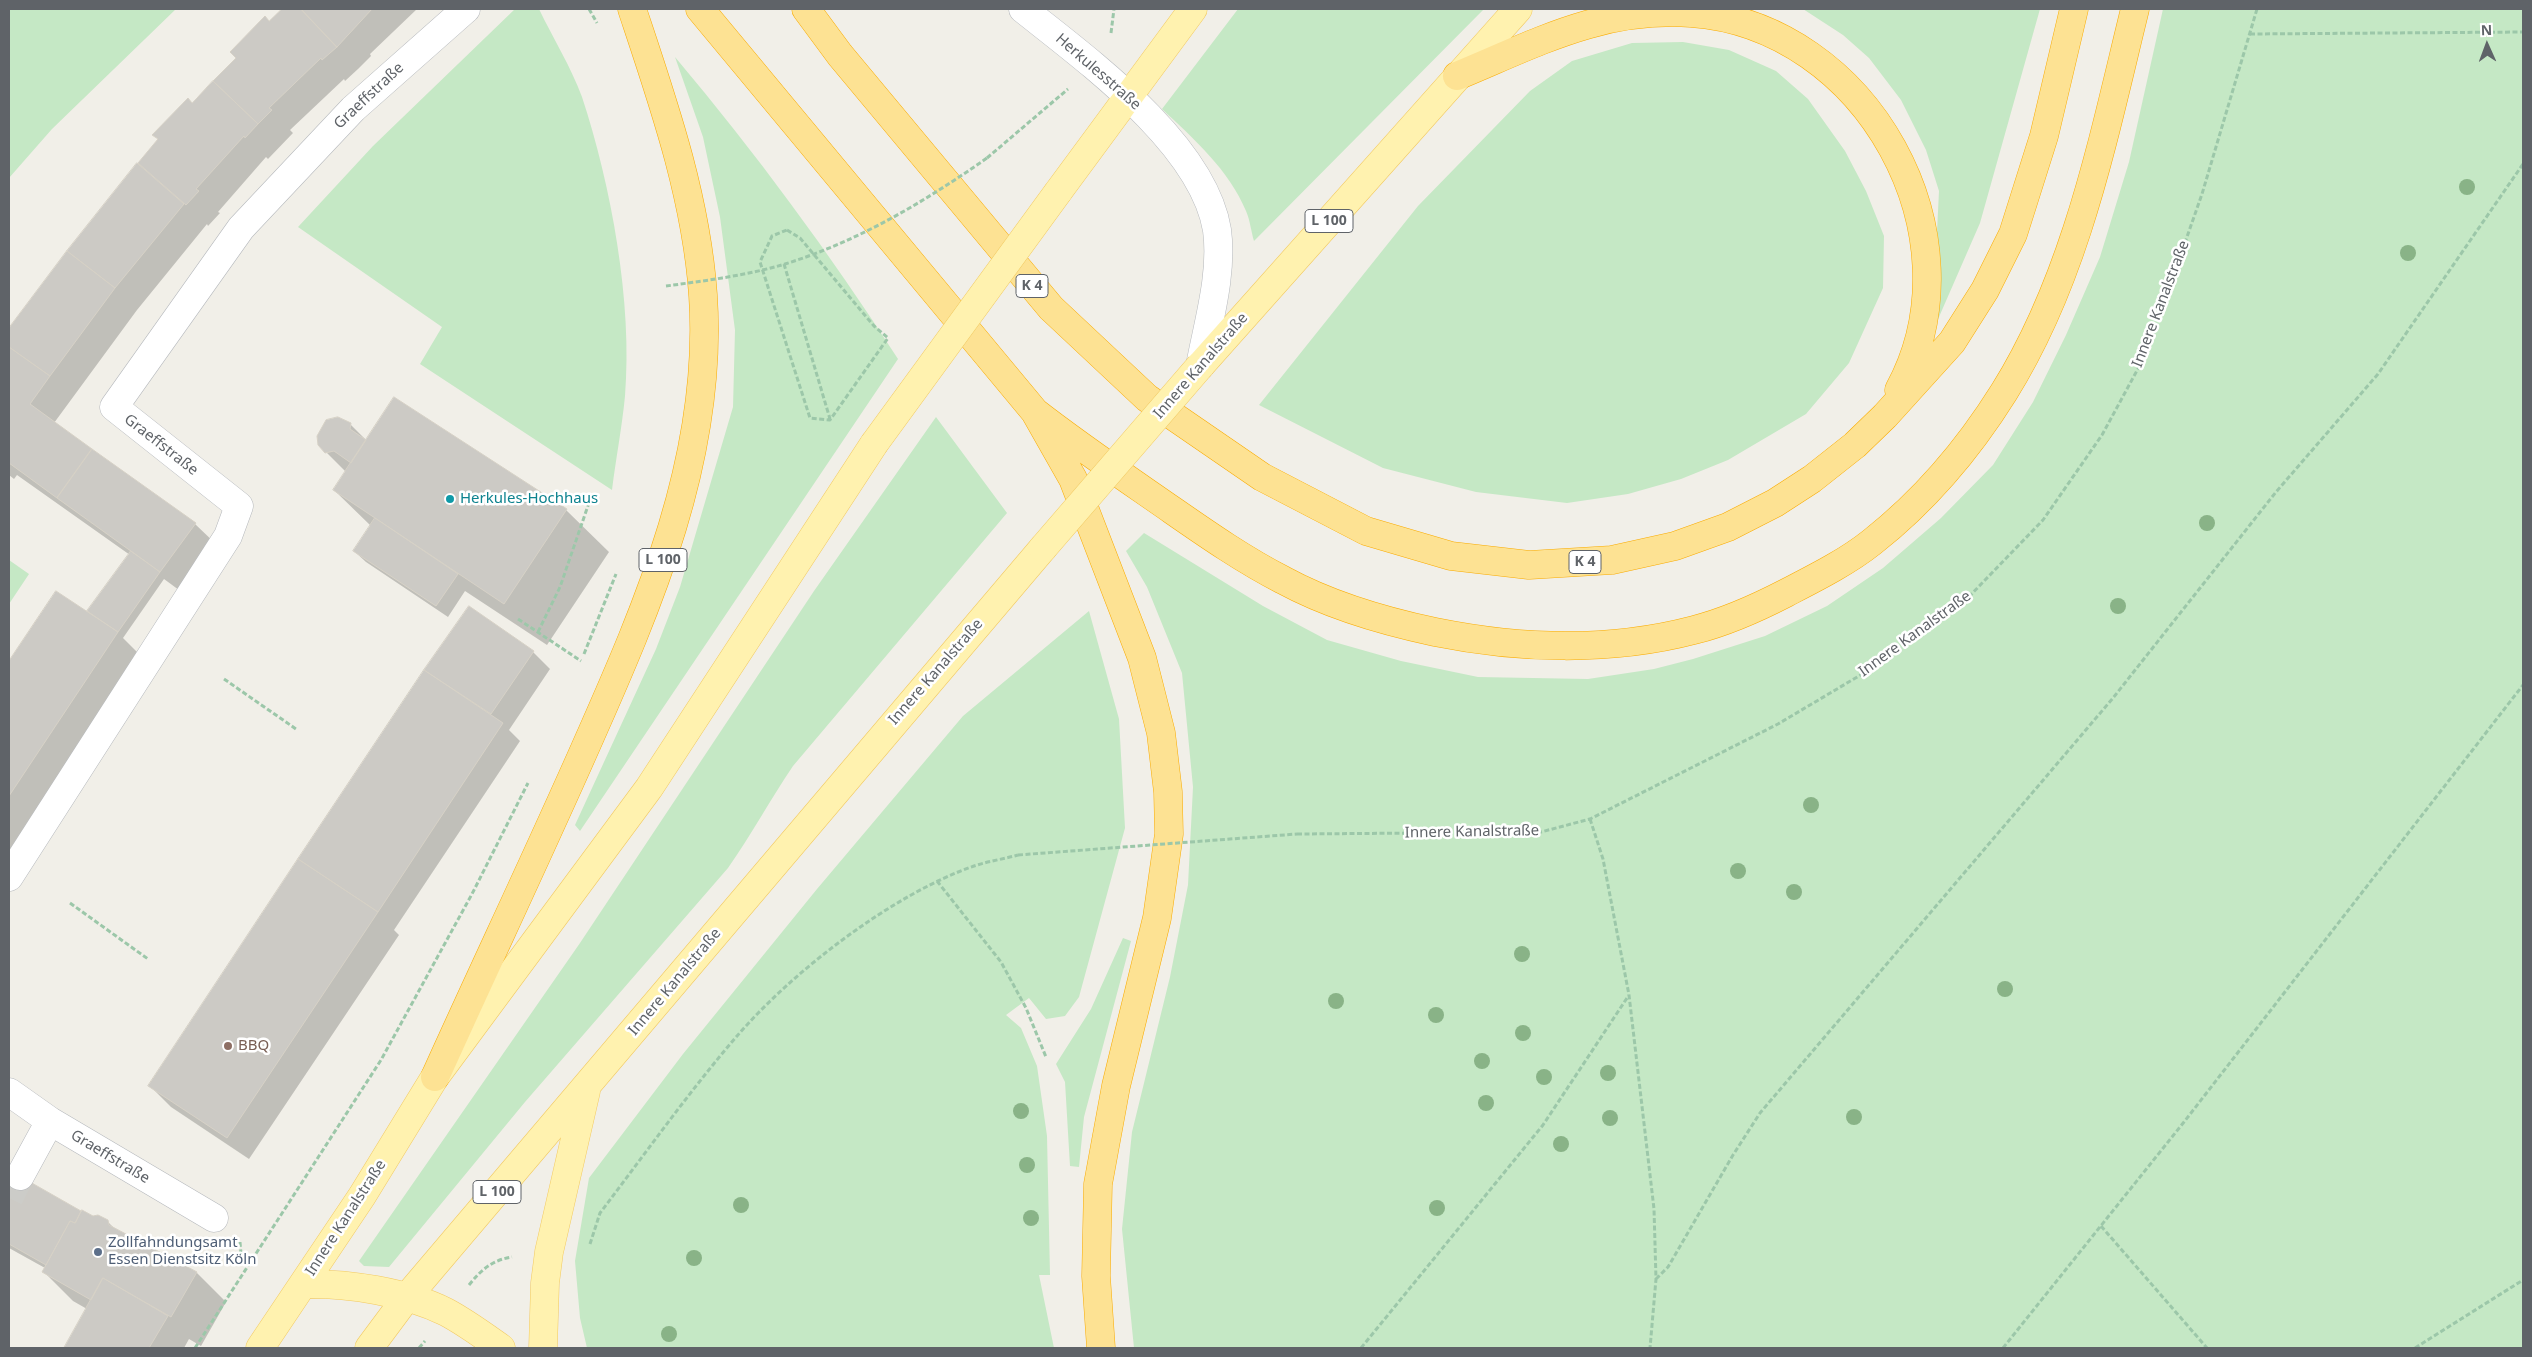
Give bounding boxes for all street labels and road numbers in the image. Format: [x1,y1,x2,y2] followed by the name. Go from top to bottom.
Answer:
[1052,30,1144,114] street label: Herkulesstraße
[330,59,408,133] street label: Graeffstraße
[1305,210,1353,232] road number: L 100
[2129,238,2193,370] street label: Innere Kanalstraße
[1016,274,1048,298] road number: K 4
[1150,309,1252,423] street label: Innere Kanalstraße
[120,411,202,479] street label: Graeffstraße
[639,548,687,572] road number: L 100
[1569,550,1601,574] road number: K 4
[1855,587,1975,681] street label: Innere Kanalstraße
[885,615,987,729] street label: Innere Kanalstraße
[1405,822,1539,842] street label: Innere Kanalstraße
[625,925,725,1039] street label: Innere Kanalstraße
[67,1126,153,1188] street label: Graeffstraße
[302,1157,390,1279] street label: Innere Kanalstraße
[473,1180,521,1204] road number: L 100

